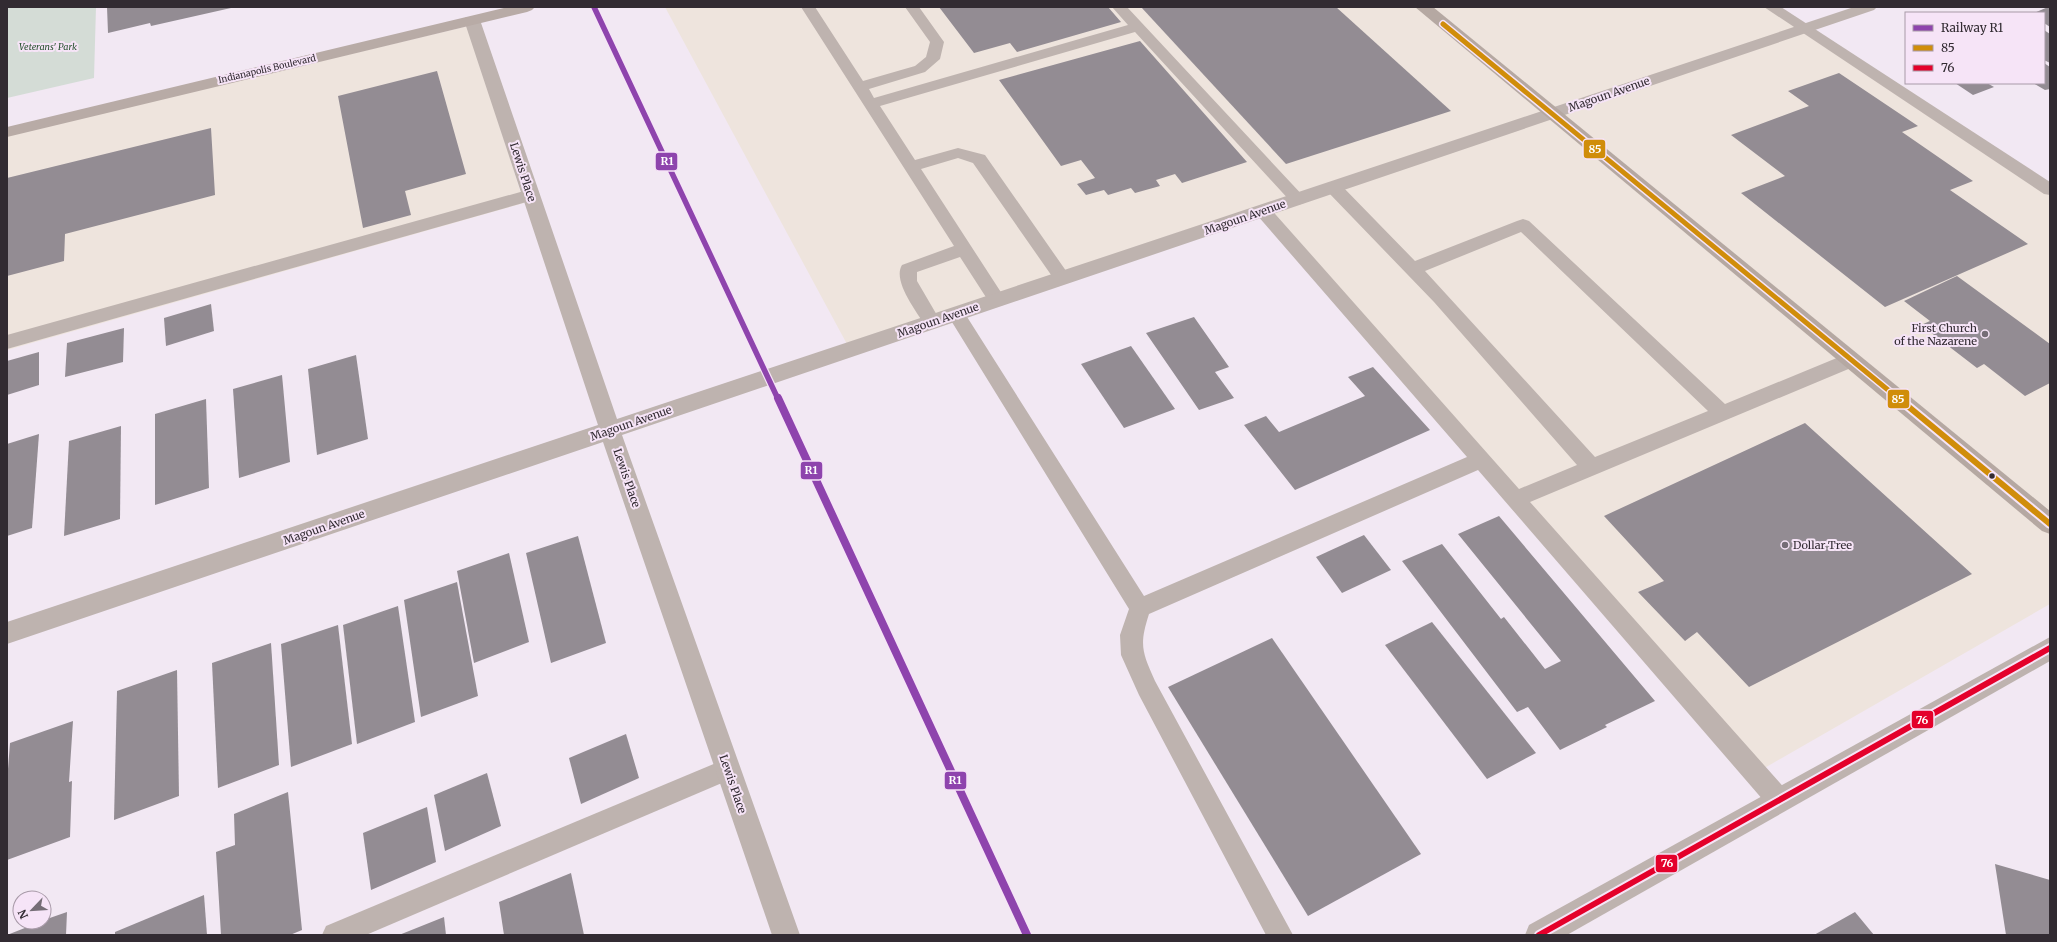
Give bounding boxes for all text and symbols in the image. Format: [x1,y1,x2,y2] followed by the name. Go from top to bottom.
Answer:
[1905,12,2045,84] legend
[1941,20,2004,35] text: Railway R1
[1941,40,1955,55] text: 85
[19,41,77,52] park label: Veterans' Park
[217,52,317,85] street label: Indianapolis Boulevard
[1941,60,1954,75] text: 76
[1566,73,1652,114] street label: Magoun Avenue
[1583,139,1606,159] line badge: 85
[507,141,539,204] street label: Lewis Place
[1589,142,1601,156] text: 85
[655,152,678,171] line badge: R1
[661,154,673,168] text: R1
[1202,196,1288,237] street label: Magoun Avenue
[895,299,981,340] street label: Magoun Avenue
[1894,321,1978,348] place label: First Church of the Nazarene
[1980,329,1990,339] marker: First Church of the Nazarene
[1887,389,1910,409] line badge: 85
[1892,392,1904,406] text: 85
[588,402,674,443] street label: Magoun Avenue
[610,447,644,509] street label: Lewis Place
[800,461,823,480] line badge: R1
[805,463,817,477] text: R1
[1987,471,1997,481] unlabelled marker
[281,506,367,547] street label: Magoun Avenue
[1793,538,1852,552] place label: Dollar Tree
[1780,540,1790,550] marker: Dollar Tree
[1911,710,1934,729] line badge: 76
[1916,713,1929,727] text: 76
[716,753,750,815] street label: Lewis Place
[944,771,967,790] line badge: R1
[949,773,961,787] text: R1
[1655,854,1678,873] line badge: 76
[1661,856,1674,870] text: 76
[12,890,52,930] north arrow
[15,907,31,921] text: N

